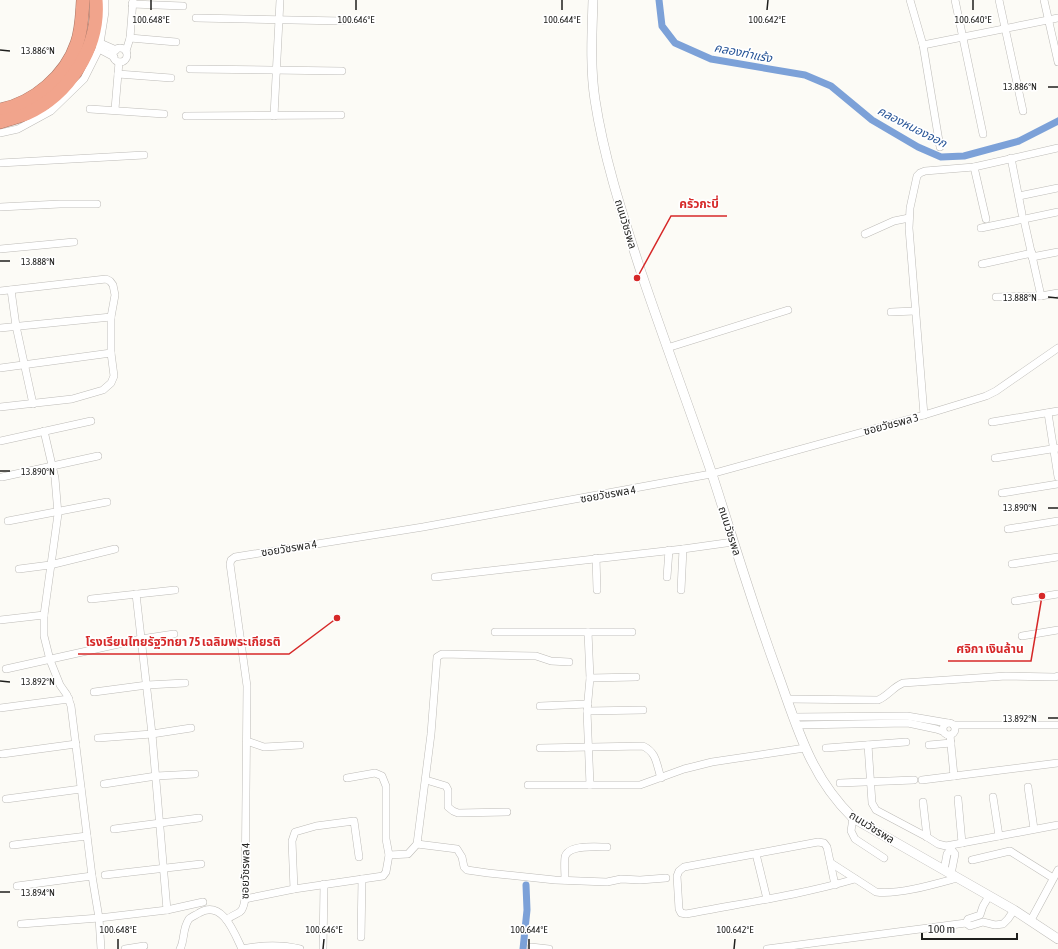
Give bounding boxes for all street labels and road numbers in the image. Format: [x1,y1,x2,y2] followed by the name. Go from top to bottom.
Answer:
[613,198,639,250] street label: ถนนวัชรพล
[862,411,920,437] street label: ซอยวัชรพล 3
[579,483,637,505] street label: ซอยวัชรพล 4
[716,505,744,557] street label: ถนนวัชรพล
[260,538,318,558] street label: ซอยวัชรพล 4
[847,808,897,846] street label: ถนนวัชรพล
[239,843,251,899] street label: ซอยวัชรพล 4

